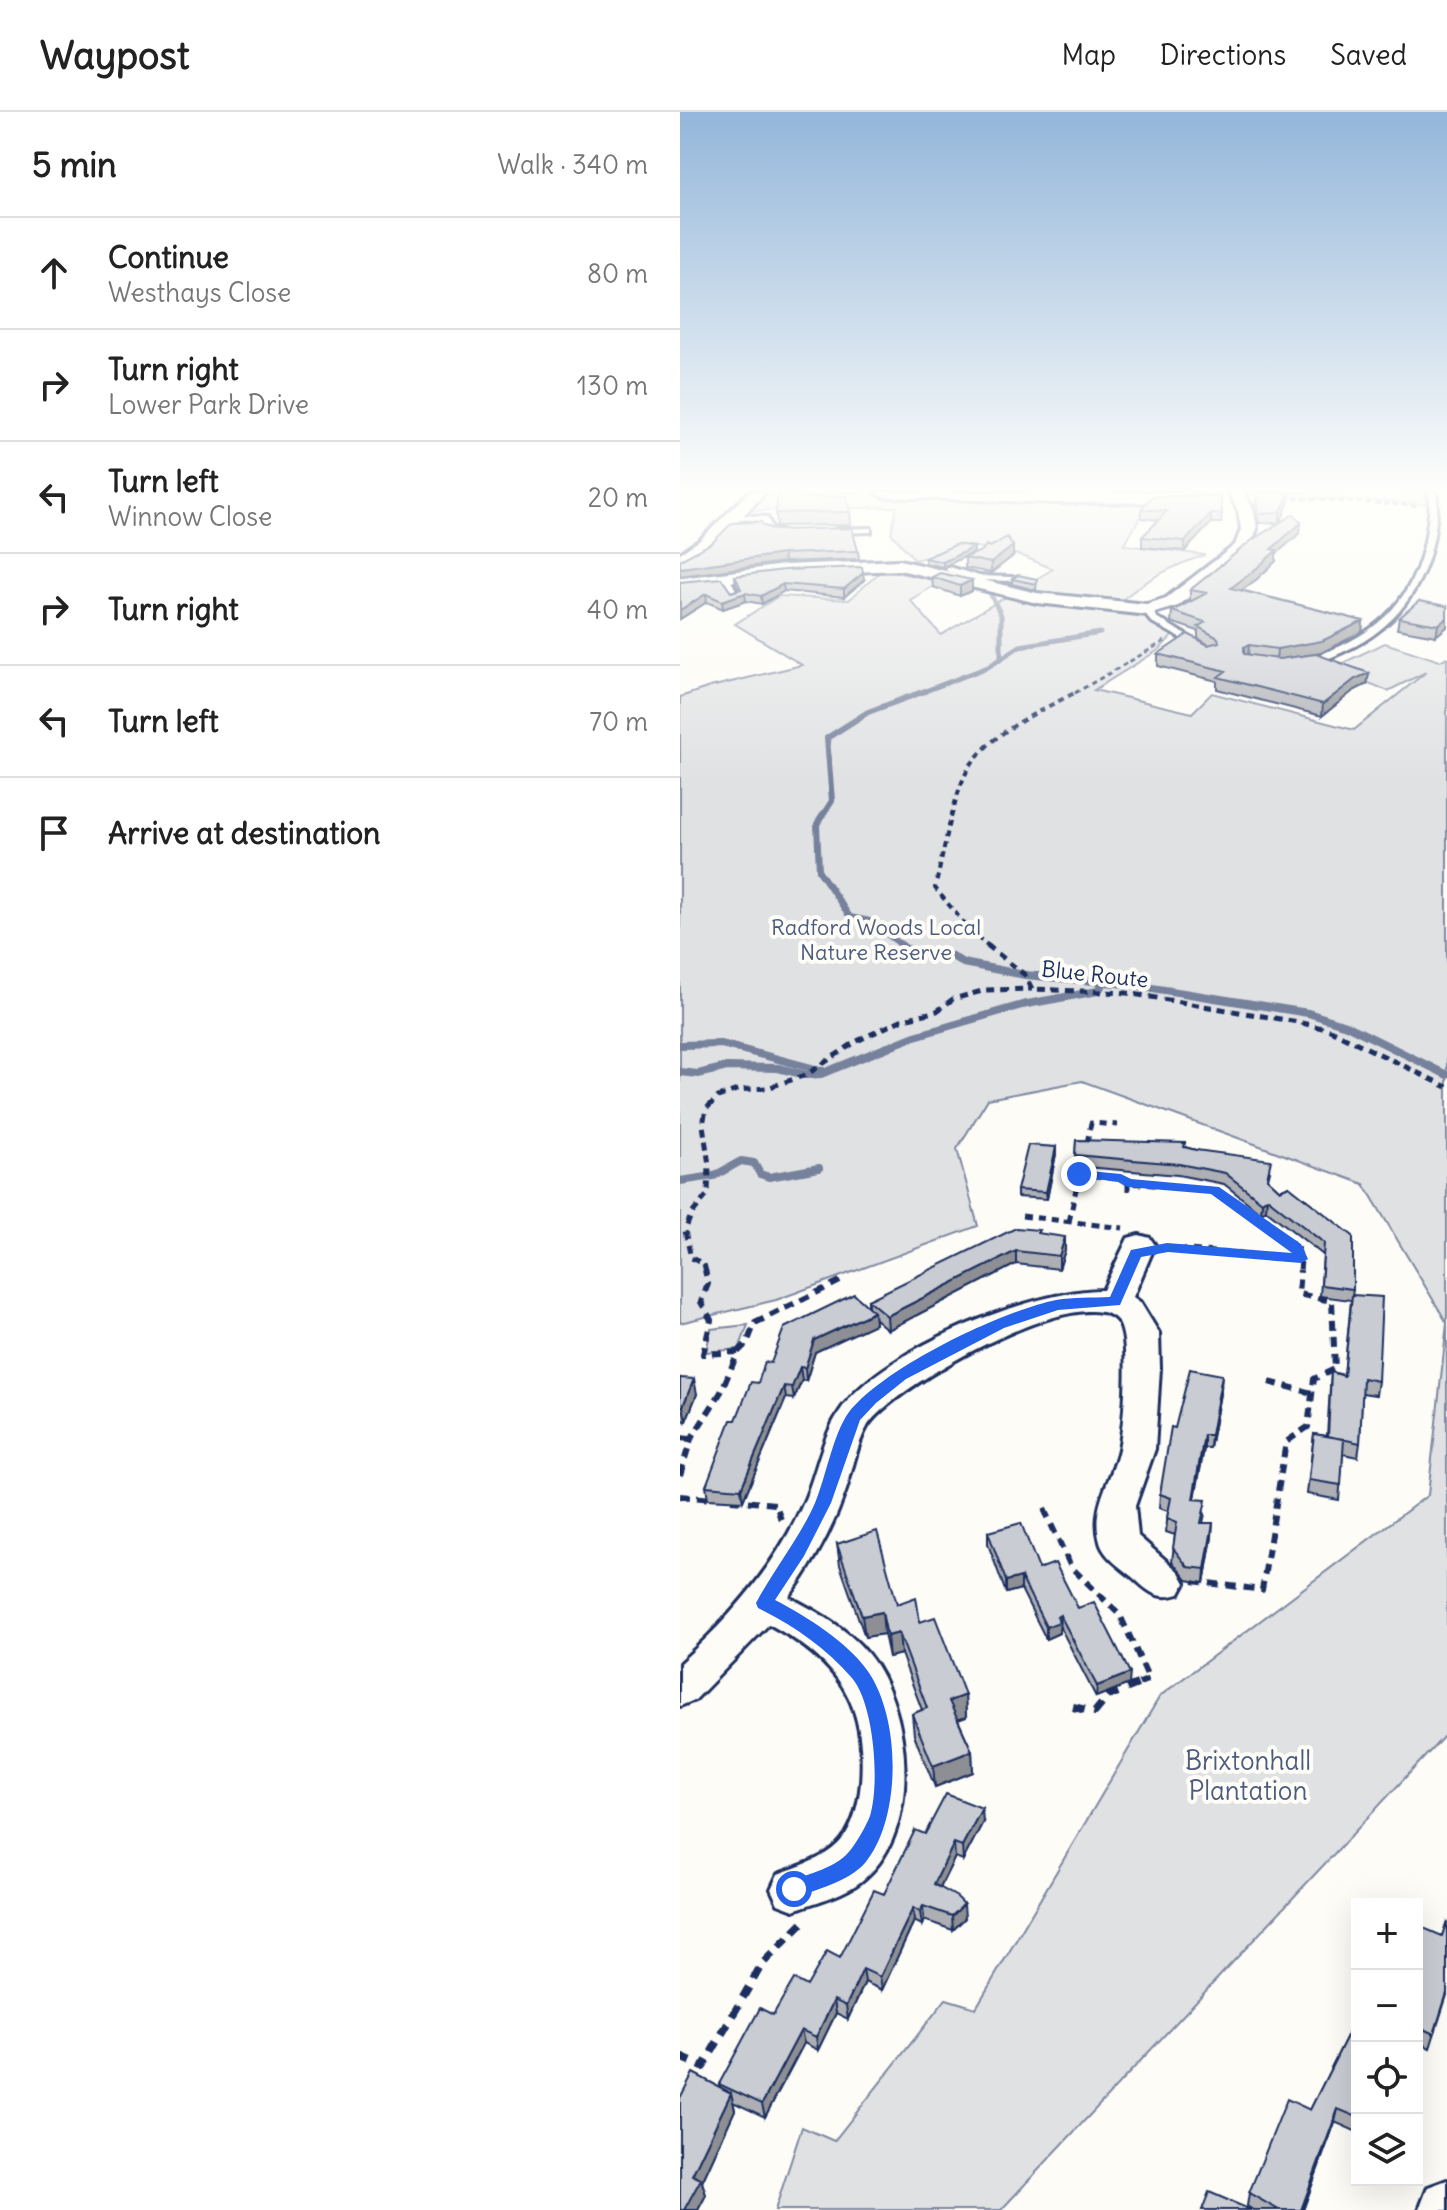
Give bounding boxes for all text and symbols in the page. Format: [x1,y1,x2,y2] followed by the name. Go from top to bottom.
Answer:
[40,32,190,79] text: Waypost
[1061,37,1116,73] text: Map
[1160,37,1286,73] text: Directions
[1330,37,1407,73] text: Saved
[32,143,117,186] text: 5 min
[497,148,648,181] text: Walk · 340 m
[108,238,229,276] text: Continue
[32,251,76,295] icon: ahead
[587,257,648,290] text: 80 m
[108,276,291,309] text: Westhays Close
[108,350,239,388] text: Turn right
[32,363,76,407] icon: right
[577,369,648,402] text: 130 m
[108,388,309,421] text: Lower Park Drive
[108,462,219,500] text: Turn left
[32,475,76,519] icon: left
[588,481,648,514] text: 20 m
[108,500,272,533] text: Winnow Close
[32,587,76,631] icon: right
[108,590,239,628] text: Turn right
[587,593,648,626] text: 40 m
[32,699,76,743] icon: left
[108,702,219,740] text: Turn left
[589,705,648,738] text: 70 m
[32,811,76,855] icon: arrive
[108,814,380,852] text: Arrive at destination
[771,913,981,966] park label: Radford Woods Local Nature Reserve
[1040,954,1150,994] street label: Blue Route
[1061,1156,1097,1192] route end
[1185,1744,1311,1807] park label: Brixtonhall Plantation
[776,1871,812,1907] route start
[1351,1898,1423,2186] map controls
[1351,1898,1423,1970] button: +
[1351,1970,1423,2042] button: −
[1351,2042,1423,2114] button: locate
[1351,2114,1423,2186] button: layers

